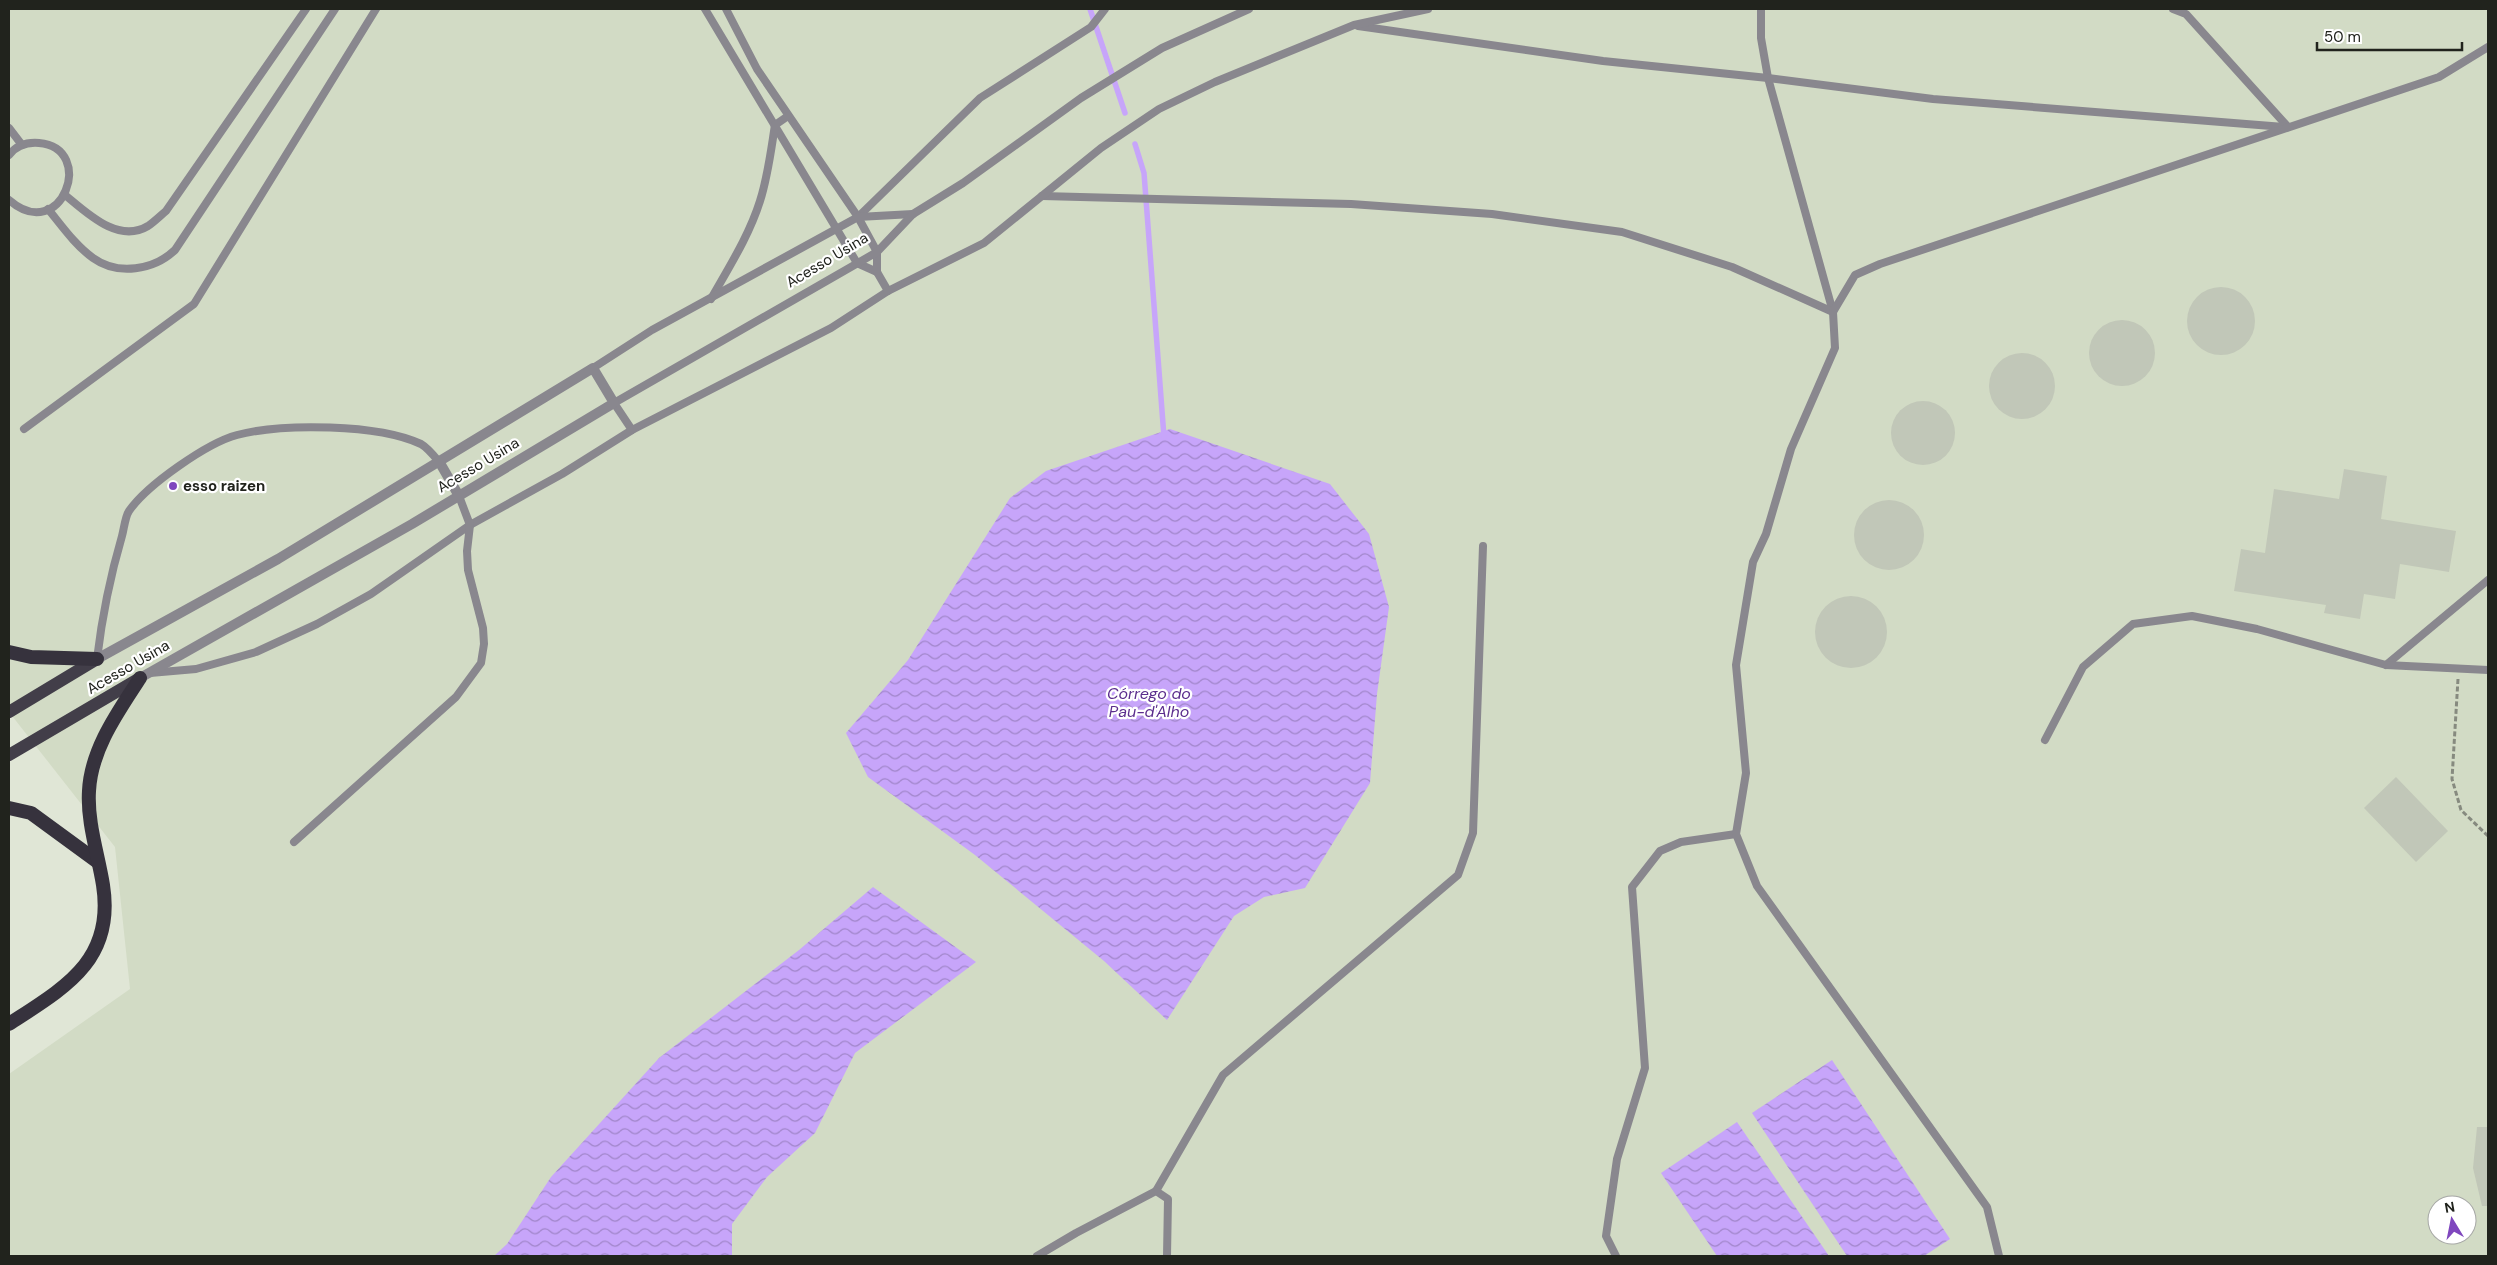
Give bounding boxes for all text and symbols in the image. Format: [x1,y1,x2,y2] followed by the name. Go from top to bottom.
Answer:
[2317,20,2462,52] scale bar
[2324,27,2361,47] text: 50 m
[782,228,872,292] street label: Acesso Usina
[433,433,523,497] street label: Acesso Usina
[183,476,265,496] place label: esso raizen
[167,480,179,492] marker: esso raizen
[83,635,173,699] street label: Acesso Usina
[1107,683,1191,722] water label: Córrego do Pau-d'Alho
[2427,1195,2477,1245] north arrow
[2443,1197,2456,1217] text: N

